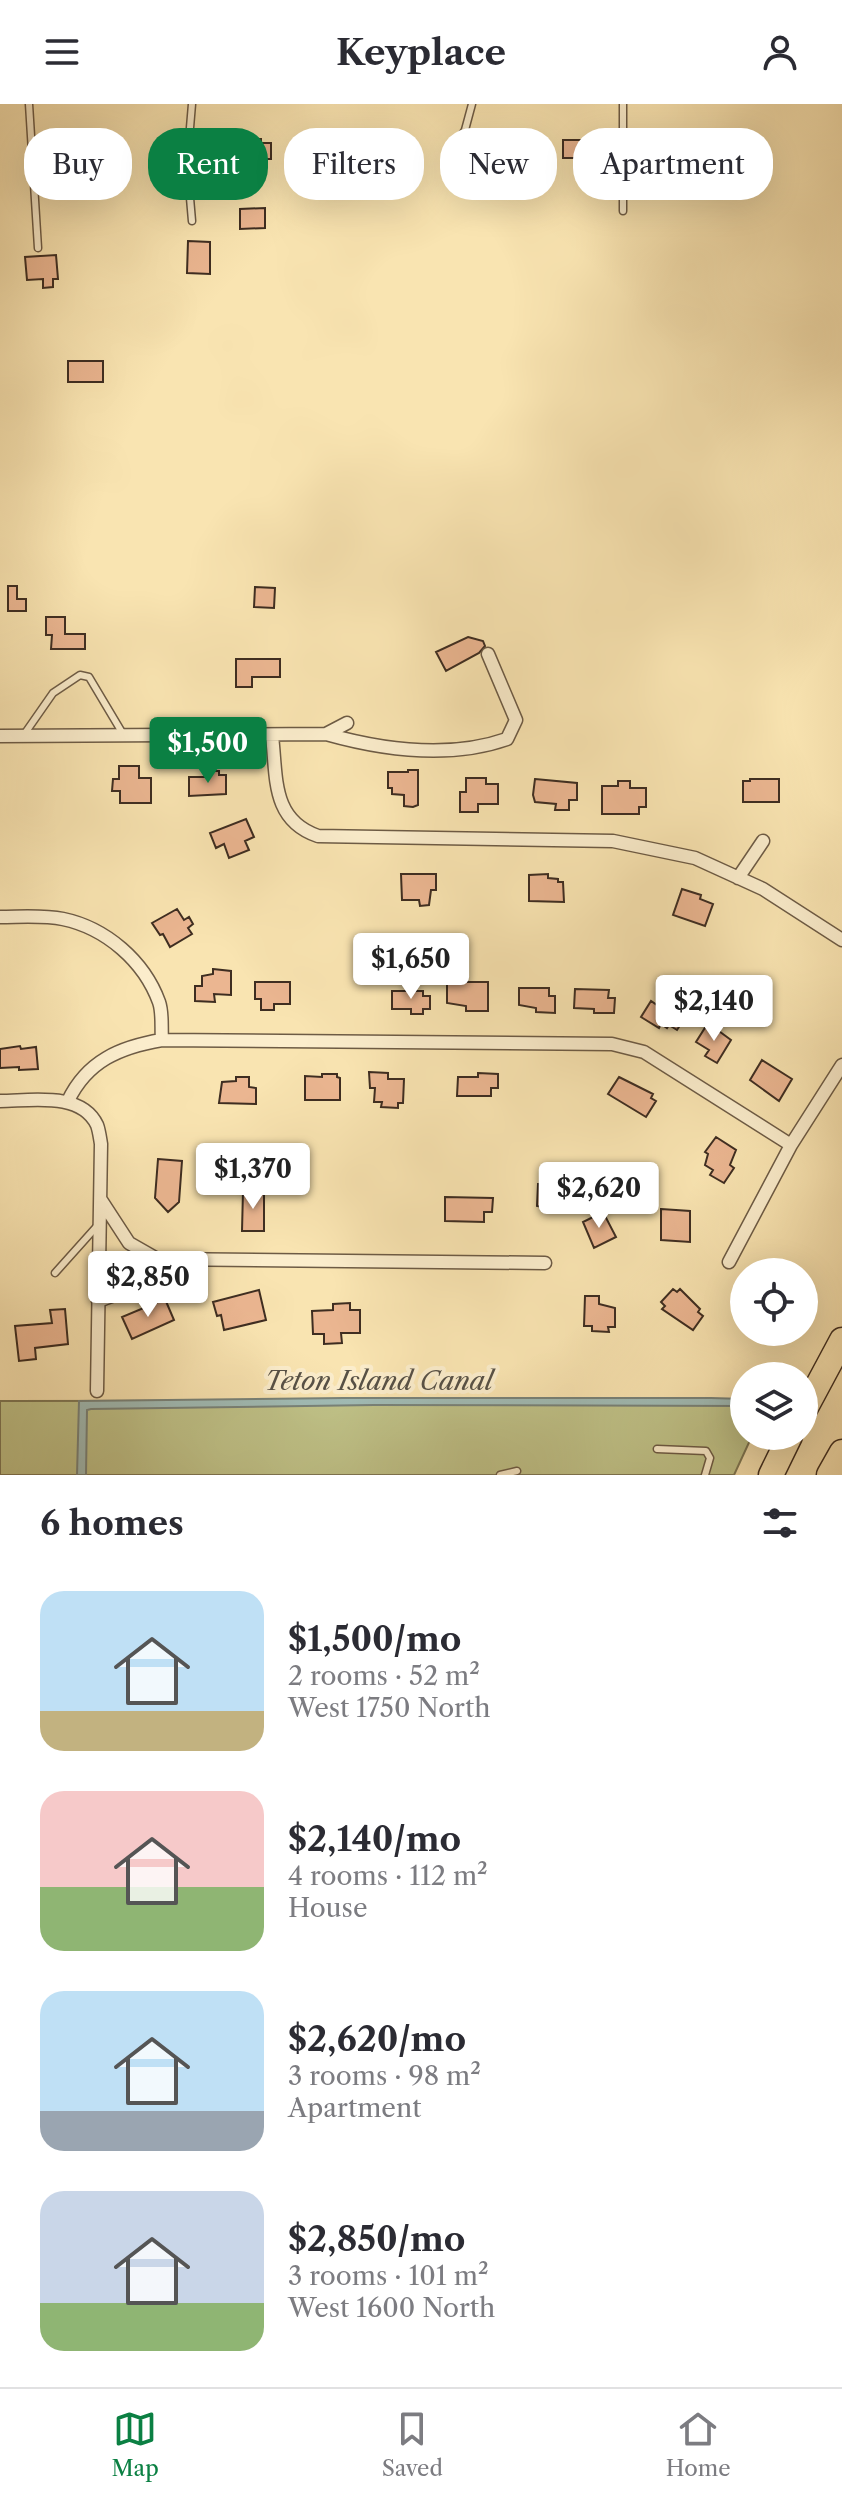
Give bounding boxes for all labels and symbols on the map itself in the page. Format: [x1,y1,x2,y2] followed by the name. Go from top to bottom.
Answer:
[143,717,273,785] pin: $1,500
[346,933,476,1001] pin: $1,650
[649,975,779,1043] pin: $2,140
[188,1143,318,1211] pin: $1,370
[534,1162,664,1230] pin: $2,620
[83,1251,213,1319] pin: $2,850
[265,1365,496,1397] water label: Teton Island Canal

